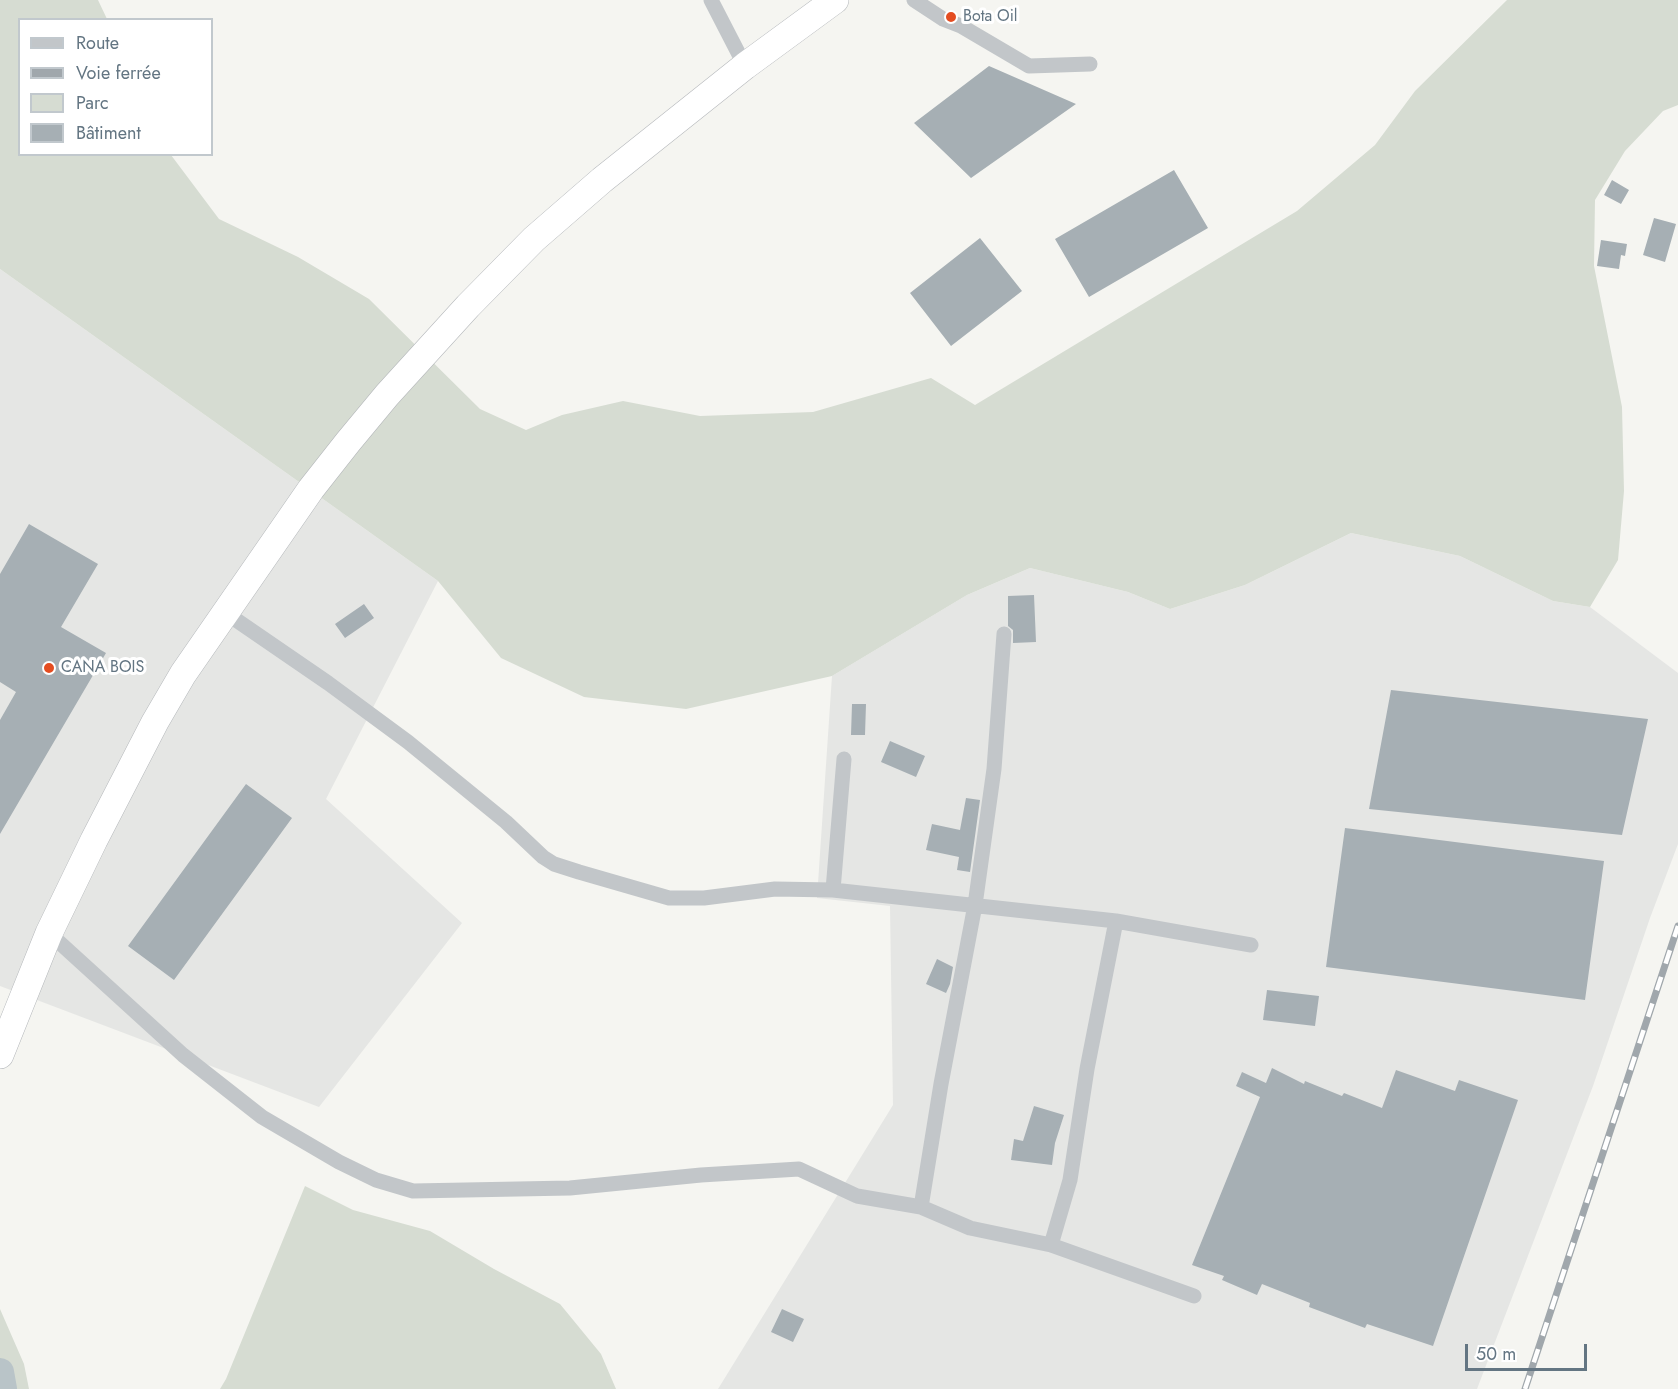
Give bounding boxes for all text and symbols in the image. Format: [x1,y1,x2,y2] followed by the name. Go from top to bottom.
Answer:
[963,7,1017,27] place label: Bota Oil
[944,10,958,24] marker: Bota Oil
[18,18,213,156] legend
[76,30,119,56] text: Route
[76,60,161,86] text: Voie ferrée
[76,90,109,116] text: Parc
[76,120,141,146] text: Bâtiment
[61,658,144,678] place label: CANA BOIS
[42,661,56,675] marker: CANA BOIS
[1468,1332,1590,1370] scale bar
[1476,1341,1516,1367] text: 50 m

